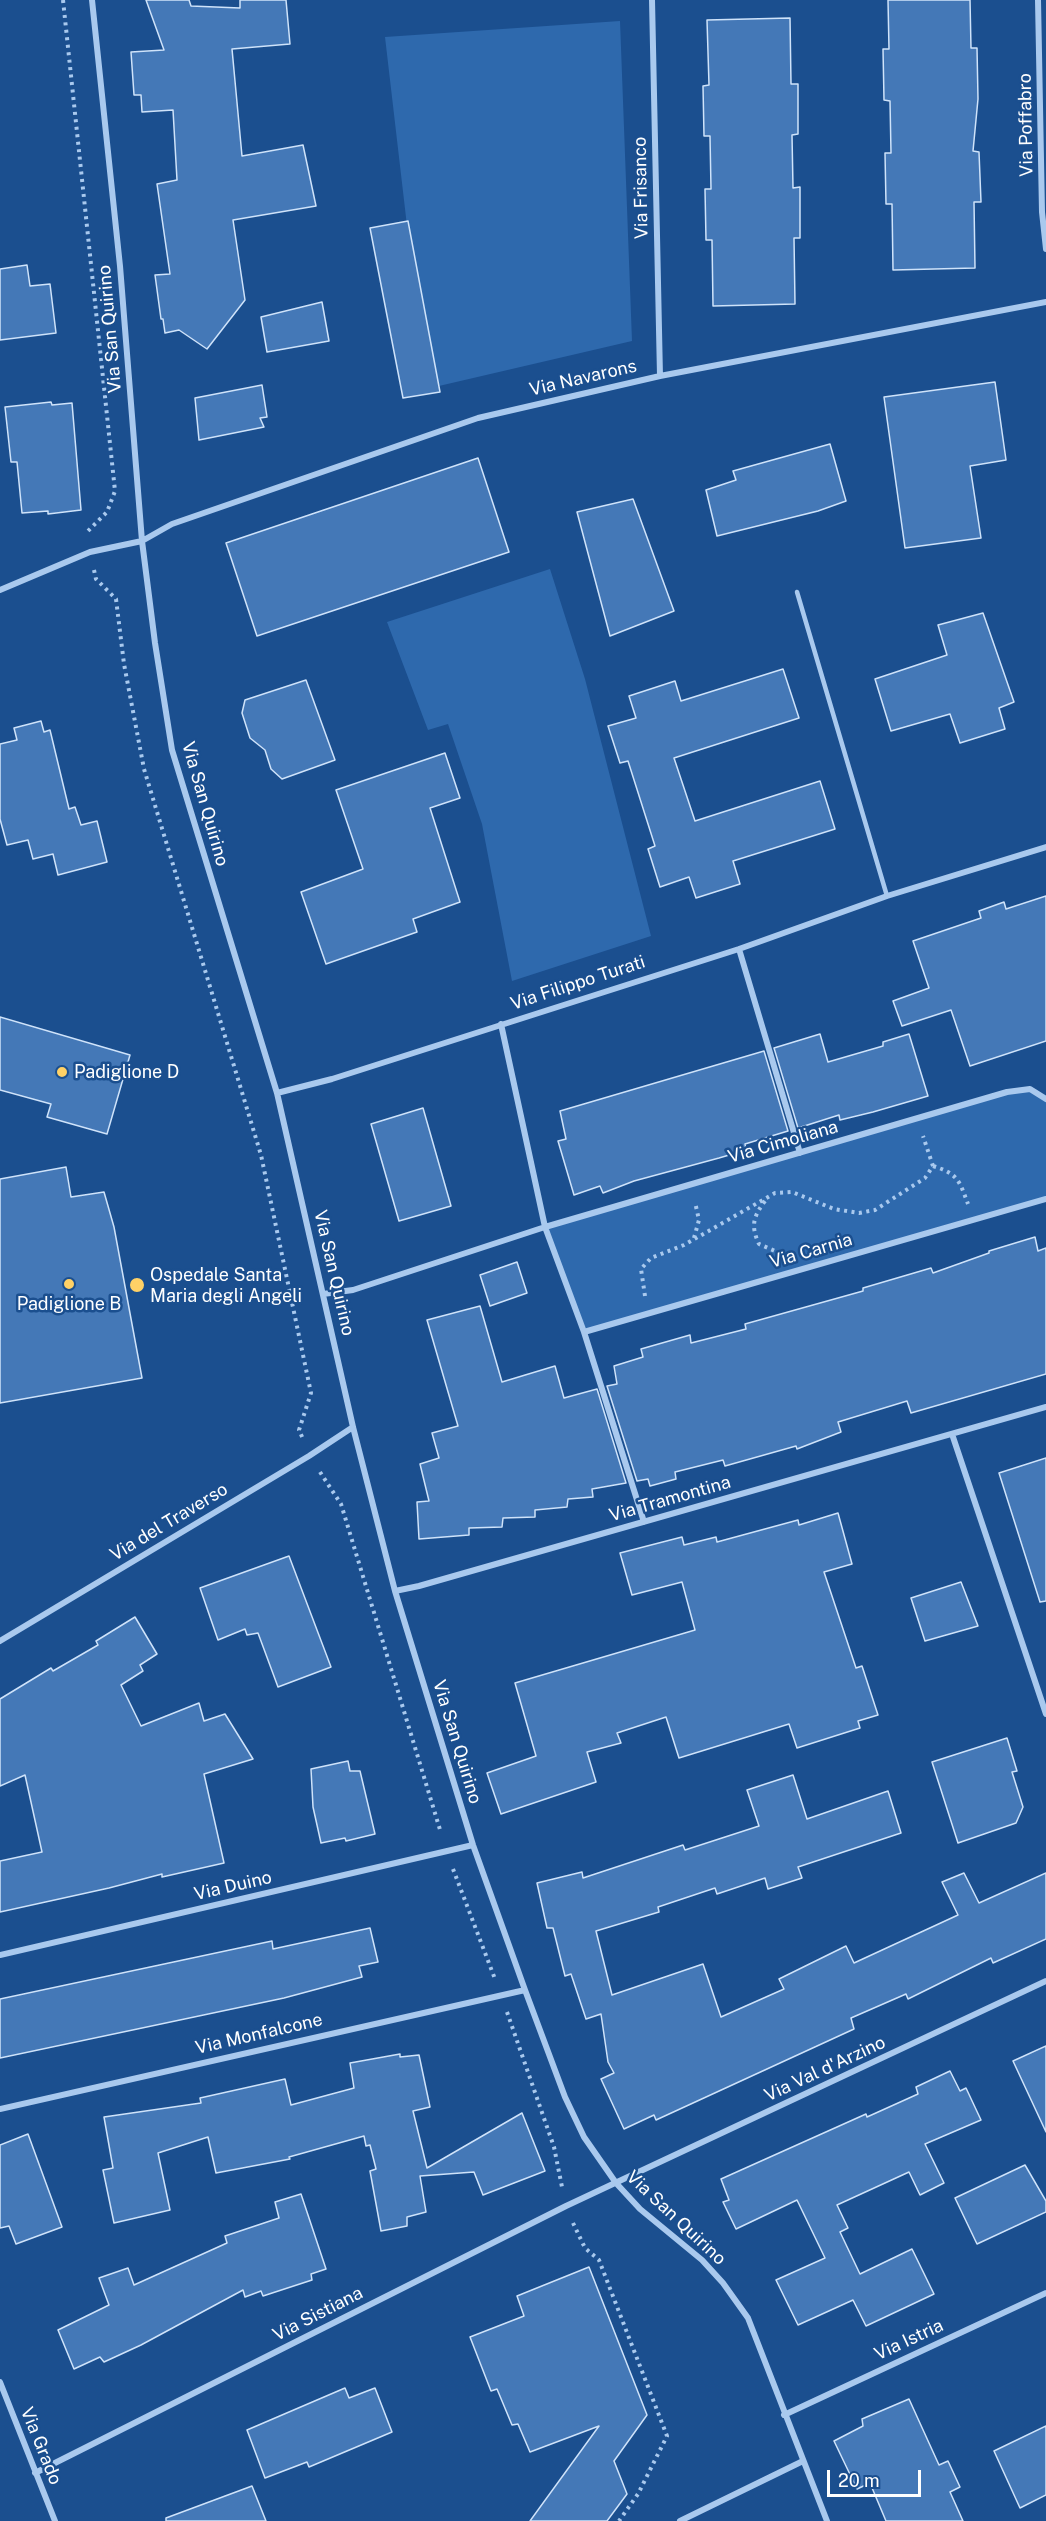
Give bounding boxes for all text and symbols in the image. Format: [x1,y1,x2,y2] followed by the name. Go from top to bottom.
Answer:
[1014,73,1038,177] street label: Via Poffabro
[629,137,653,239] street label: Via Frisanco
[94,264,126,394] street label: Via San Quirino
[527,355,639,401] street label: Via Navarons
[177,739,233,869] street label: Via San Quirino
[508,951,648,1015] street label: Via Filippo Turati
[74,1061,179,1083] place label: Padiglione D
[55,1065,69,1079] marker: Padiglione D
[725,1116,841,1168] street label: Via Cimoliana
[309,1208,359,1338] street label: Via San Quirino
[767,1229,855,1273] street label: Via Carnia
[150,1264,302,1306] place label: Ospedale Santa Maria degli Angeli
[128,1276,146,1294] marker: Ospedale Santa Maria degli Angeli
[62,1277,76,1291] marker: Padiglione B
[17,1293,121,1315] place label: Padiglione B
[607,1471,733,1527] street label: Via Tramontina
[106,1478,232,1566] street label: Via del Traverso
[428,1677,486,1807] street label: Via San Quirino
[192,1867,274,1905] street label: Via Duino
[193,2009,325,2059] street label: Via Monfalcone
[761,2032,889,2106] street label: Via Val d'Arzino
[622,2166,730,2270] street label: Via San Quirino
[269,2282,367,2346] street label: Via Sistiana
[871,2315,947,2365] street label: Via Istria
[16,2404,66,2488] street label: Via Grado
[830,2458,924,2496] scale bar
[838,2470,880,2491] text: 20 m

